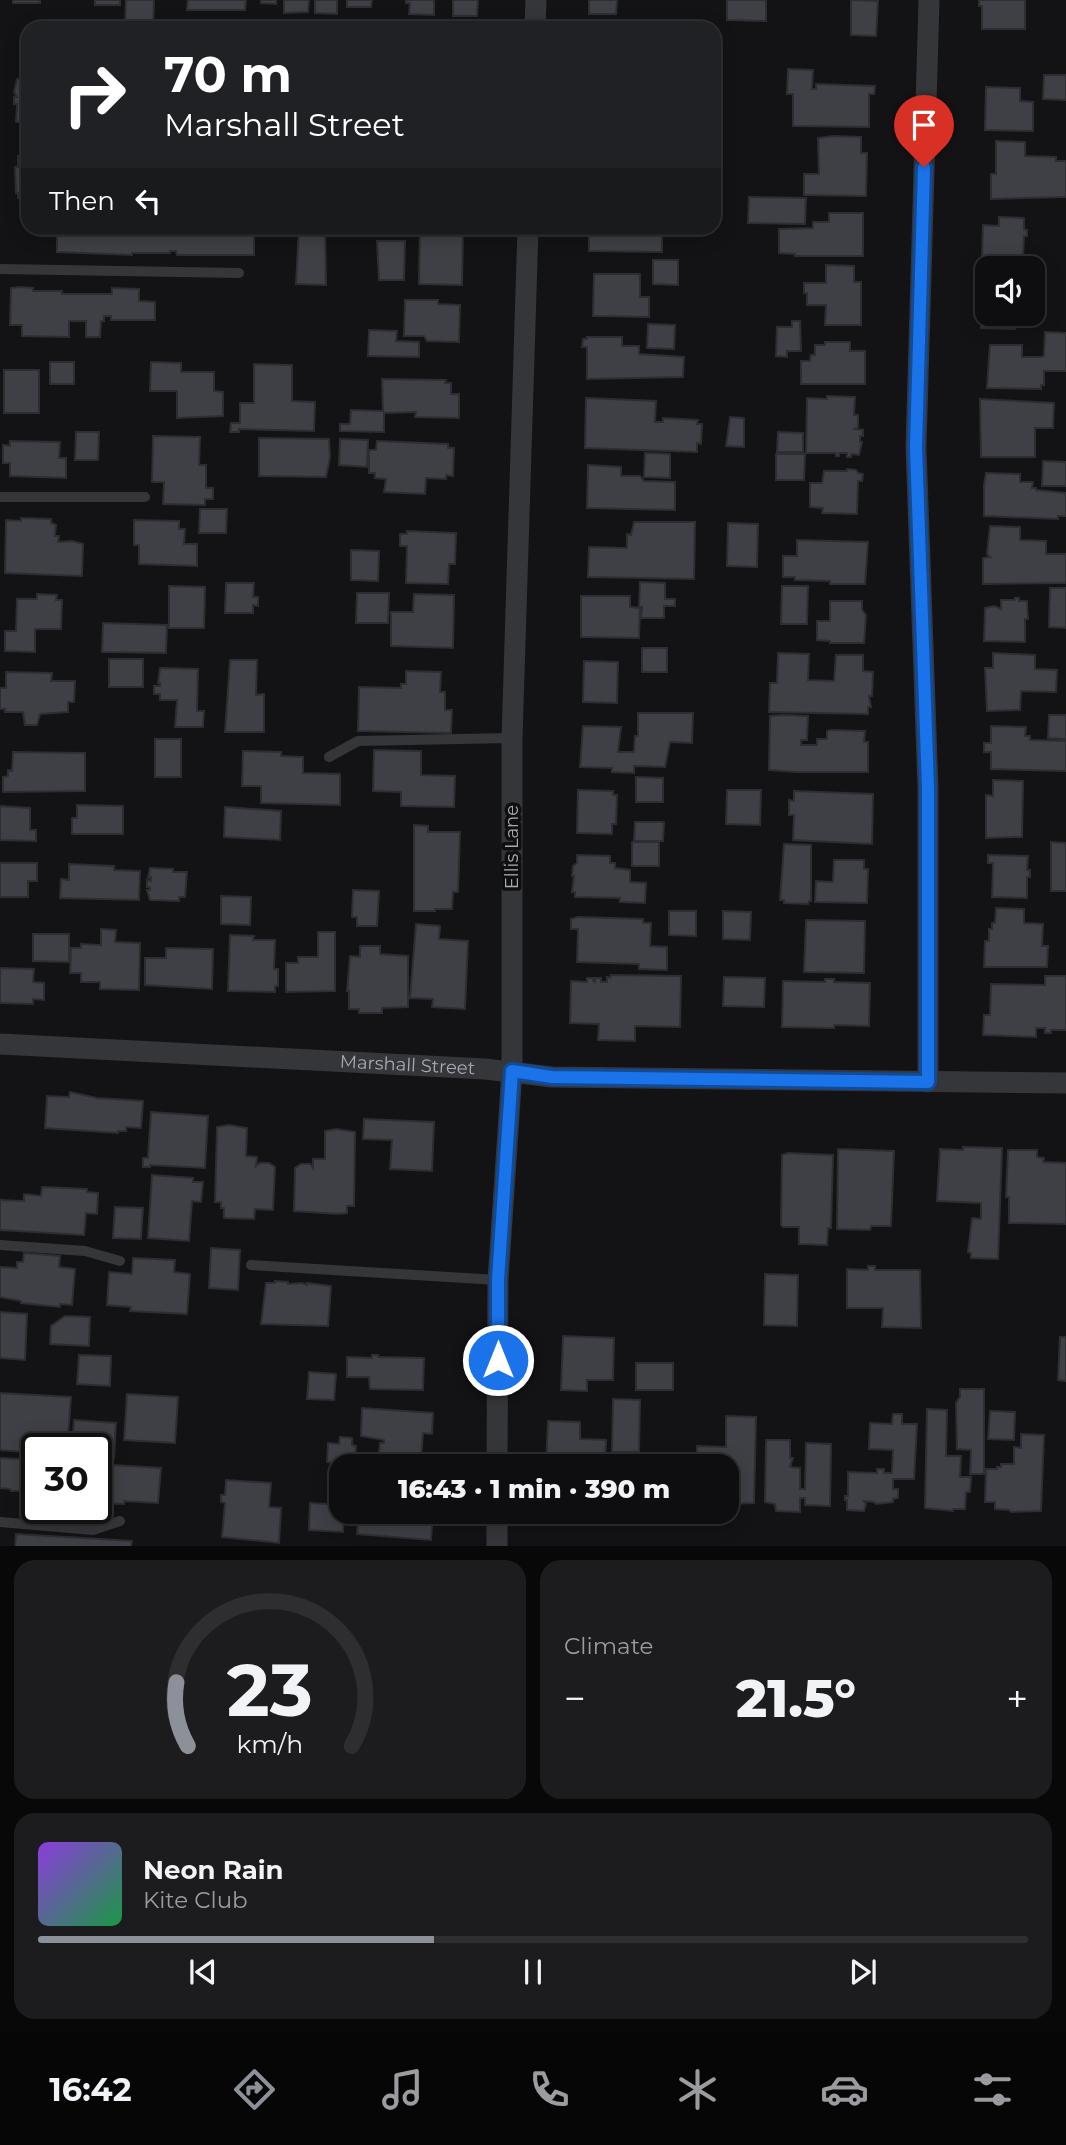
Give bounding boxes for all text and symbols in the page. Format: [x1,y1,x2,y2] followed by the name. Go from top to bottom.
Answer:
[164,45,292,104] text: 70 m
[49,49,140,140] icon: right
[894,95,954,167] pin
[164,105,405,144] text: Marshall Street
[905,106,943,144] icon: arrive
[129,182,167,220] icon: left
[49,185,115,217] text: Then
[975,256,1045,326] map controls
[975,256,1045,326] button: sound
[501,805,523,889] street label: Ellis Lane
[339,1051,476,1079] street label: Marshall Street
[461,1323,535,1397] position arrow
[21,1433,112,1524] speed limit sign: 30
[398,1473,670,1505] text: 16:43 · 1 min · 390 m
[564,1632,653,1660] text: Climate
[227,1646,313,1734] text: 23
[736,1667,856,1730] text: 21.5°
[564,1675,586,1722] text: −
[1006,1675,1028,1722] text: +
[237,1728,303,1758] text: km/h
[143,1854,284,1886] text: Neon Rain
[143,1886,248,1914] text: Kite Club
[184,1953,222,1991] icon: previous
[514,1953,552,1991] icon: pause
[844,1953,882,1991] icon: next
[230,2065,279,2114] icon: directions
[378,2065,427,2114] icon: music
[525,2065,574,2114] icon: phone
[673,2065,722,2114] icon: climate
[820,2065,869,2114] icon: car
[968,2065,1017,2114] icon: filters
[49,2070,132,2109] text: 16:42

